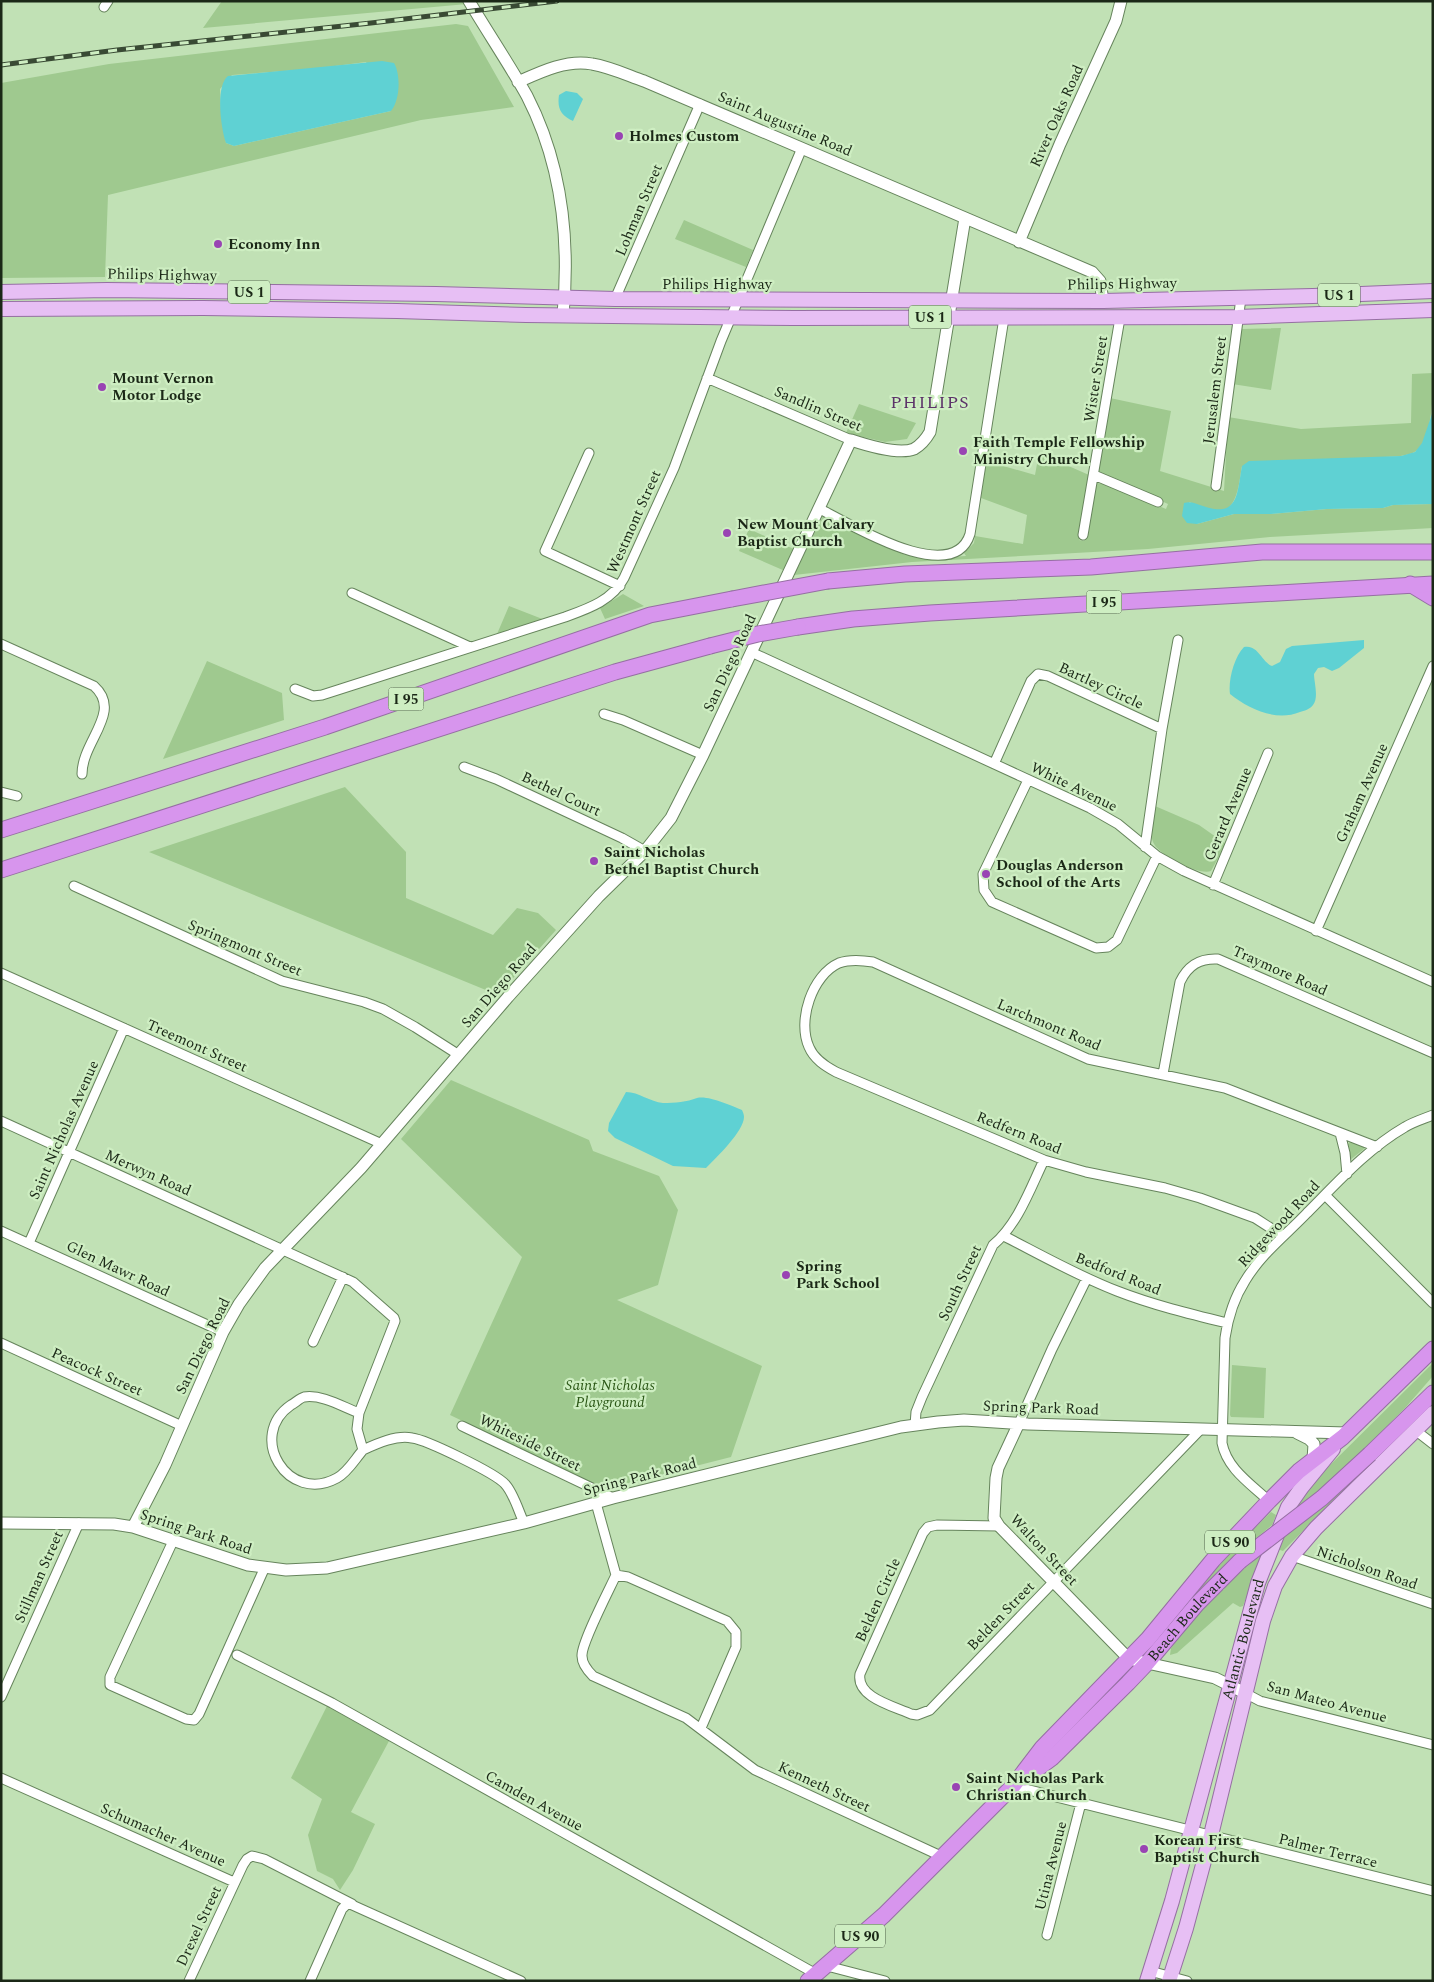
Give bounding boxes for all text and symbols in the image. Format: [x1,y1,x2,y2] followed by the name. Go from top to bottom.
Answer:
[1024,61,1090,171] street label: River Oaks Road
[714,85,856,163] street label: Saint Augustine Road
[629,125,740,148] place label: Holmes Custom
[613,130,625,142] marker: Holmes Custom
[609,160,669,260] street label: Lohman Street
[228,233,320,256] place label: Economy Inn
[212,238,224,250] marker: Economy Inn
[107,263,218,287] street label: Philips Highway
[1067,272,1178,296] street label: Philips Highway
[662,273,773,296] street label: Philips Highway
[228,280,270,304] road number: US 1
[1318,284,1360,306] road number: US 1
[909,306,951,328] road number: US 1
[1078,334,1114,424] street label: Wister Street
[1197,335,1233,445] street label: Jerusalem Street
[112,367,214,407] place label: Mount Vernon Motor Lodge
[770,380,866,438] street label: Sandlin Street
[96,381,108,393] marker: Mount Vernon Motor Lodge
[890,389,970,416] district label: PHILIPS
[973,431,1145,471] place label: Faith Temple Fellowship Ministry Church
[957,445,969,457] marker: Faith Temple Fellowship Ministry Church
[601,466,667,578] street label: Westmont Street
[737,513,875,553] place label: New Mount Calvary Baptist Church
[721,527,733,539] marker: New Mount Calvary Baptist Church
[1086,590,1122,614] road number: I 95
[697,610,763,716] street label: San Diego Road
[1055,656,1147,716] street label: Bartley Circle
[388,688,424,711] road number: I 95
[1330,739,1394,847] street label: Graham Avenue
[1027,756,1121,818] street label: White Avenue
[1198,764,1258,864] street label: Gerard Avenue
[517,766,605,822] street label: Bethel Court
[604,841,759,881] place label: Saint Nicholas Bethel Baptist Church
[996,854,1124,894] place label: Douglas Anderson School of the Arts
[588,855,600,867] marker: Saint Nicholas Bethel Baptist Church
[980,868,992,880] marker: Douglas Anderson School of the Arts
[184,914,306,982] street label: Springmont Street
[456,939,542,1033] street label: San Diego Road
[1229,940,1331,1002] street label: Traymore Road
[993,993,1105,1057] street label: Larchmont Road
[143,1013,251,1079] street label: Treemont Street
[23,1057,105,1203] street label: Saint Nicholas Avenue
[973,1105,1065,1161] street label: Redfern Road
[101,1144,195,1202] street label: Merwyn Road
[1232,1175,1326,1273] street label: Ridgewood Road
[62,1235,174,1303] street label: Glen Mawr Road
[932,1241,988,1325] street label: South Street
[1072,1246,1164,1302] street label: Bedford Road
[796,1255,880,1295] place label: Spring Park School
[780,1269,792,1281] marker: Spring Park School
[170,1294,236,1398] street label: San Diego Road
[48,1342,146,1402] street label: Peacock Street
[565,1374,655,1414] park label: Saint Nicholas Playground
[983,1394,1099,1422] street label: Spring Park Road
[475,1408,585,1478] street label: Whiteside Street
[581,1452,699,1502] street label: Spring Park Road
[137,1503,255,1561] street label: Spring Park Road
[1004,1509,1084,1591] street label: Walton Street
[8,1527,70,1627] street label: Stillman Street
[1205,1530,1255,1554] road number: US 90
[1313,1540,1421,1596] street label: Nicholson Road
[849,1554,907,1646] street label: Belden Circle
[1142,1568,1233,1666] street label: Beach Boulevard
[962,1576,1040,1656] street label: Belden Street
[1215,1576,1270,1702] street label: Atlantic Boulevard
[1264,1675,1390,1729] street label: San Mateo Avenue
[774,1756,874,1818] street label: Kenneth Street
[481,1765,587,1837] street label: Camden Avenue
[966,1767,1104,1807] place label: Saint Nicholas Park Christian Church
[950,1781,962,1793] marker: Saint Nicholas Park Christian Church
[97,1797,229,1873] street label: Schumacher Avenue
[1029,1819,1073,1913] street label: Utina Avenue
[1276,1828,1380,1874] street label: Palmer Terrace
[1154,1829,1260,1869] place label: Korean First Baptist Church
[1138,1843,1150,1855] marker: Korean First Baptist Church
[170,1882,228,1970] street label: Drexel Street
[835,1924,885,1948] road number: US 90

